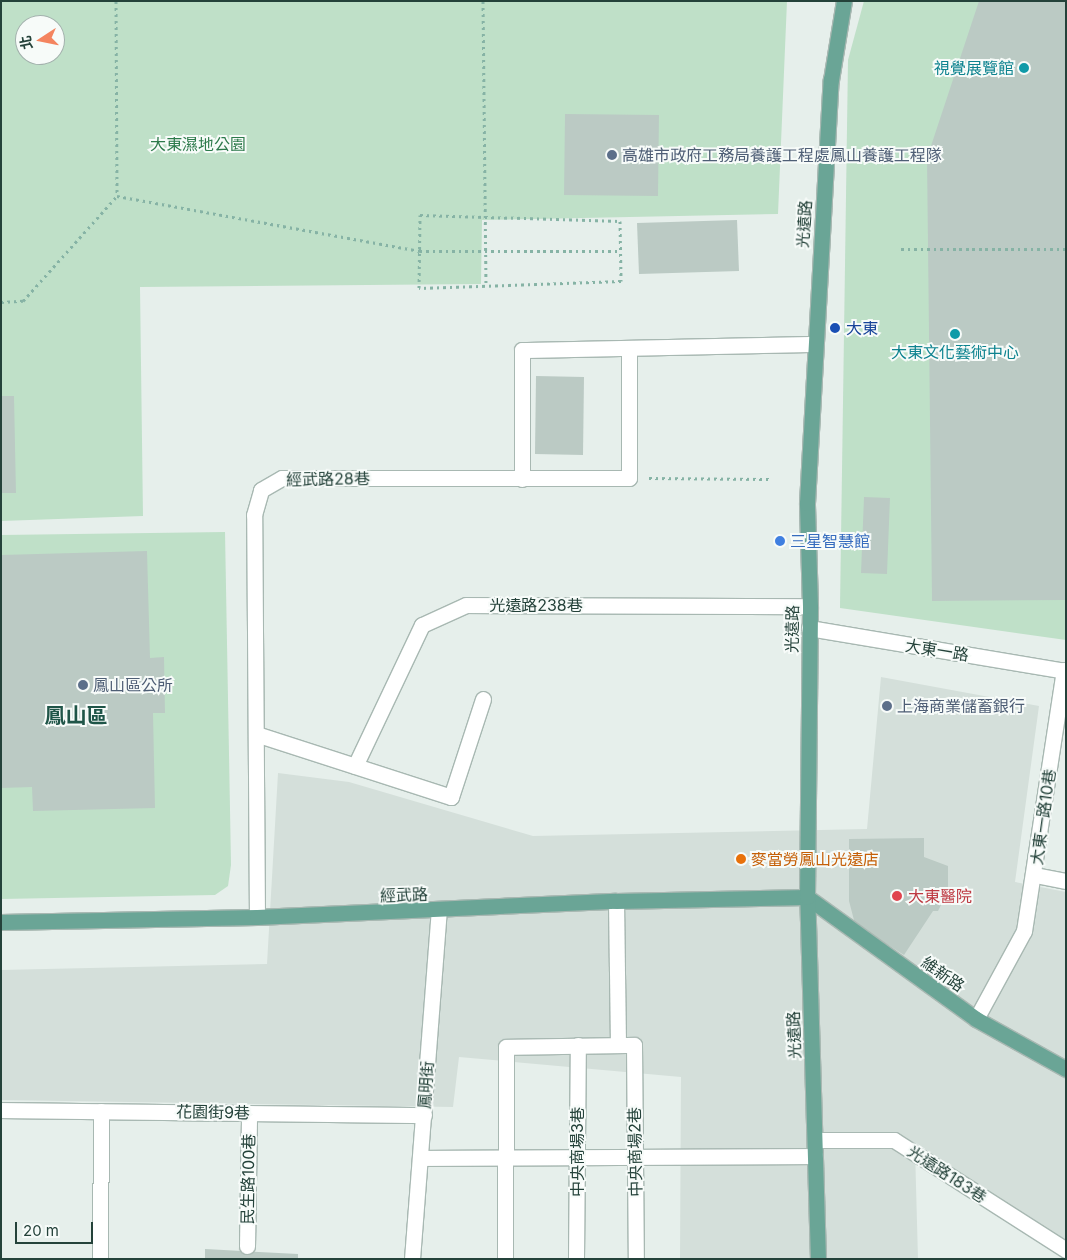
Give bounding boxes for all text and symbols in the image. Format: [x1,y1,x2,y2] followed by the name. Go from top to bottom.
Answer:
[15,15,65,65] north arrow
[16,34,35,51] text: 北
[934,58,1014,78] place label: 視覺展覽館
[1018,62,1030,74] marker: 視覺展覽館
[150,134,246,154] park label: 大東濕地公園
[622,145,942,165] place label: 高雄市政府工務局養護工程處鳳山養護工程隊
[606,149,618,161] marker: 高雄市政府工務局養護工程處鳳山養護工程隊
[793,199,815,249] street label: 光遠路
[846,318,878,338] place label: 大東
[828,321,842,335] marker: 大東
[949,328,961,340] marker: 大東文化藝術中心
[891,342,1019,362] place label: 大東文化藝術中心
[286,469,370,489] street label: 經武路28巷
[790,531,870,551] place label: 三星智慧館
[774,535,786,547] marker: 三星智慧館
[489,595,583,615] street label: 光遠路238巷
[782,605,802,653] street label: 光遠路
[904,636,970,664] street label: 大東一路
[93,675,173,695] place label: 鳳山區公所
[77,679,89,691] marker: 鳳山區公所
[897,696,1025,716] place label: 上海商業儲蓄銀行
[881,700,893,712] marker: 上海商業儲蓄銀行
[45,703,107,729] district label: 鳳山區
[1027,768,1059,866] street label: 大東一路10巷
[751,849,879,869] place label: 麥當勞鳳山光遠店
[735,853,747,865] marker: 麥當勞鳳山光遠店
[380,885,428,905] street label: 經武路
[908,886,972,906] place label: 大東醫院
[890,889,904,903] marker: 大東醫院
[918,952,968,996] street label: 維新路
[784,1011,804,1059] street label: 光遠路
[415,1060,437,1110] street label: 鳳明街
[176,1102,250,1122] street label: 花園街9巷
[567,1107,587,1197] street label: 中央商場3巷
[625,1107,645,1197] street label: 中央商場2巷
[238,1133,258,1225] street label: 民生路100巷
[904,1141,990,1207] street label: 光遠路183巷
[18,1212,95,1244] scale bar
[23,1221,59,1240] text: 20 m

